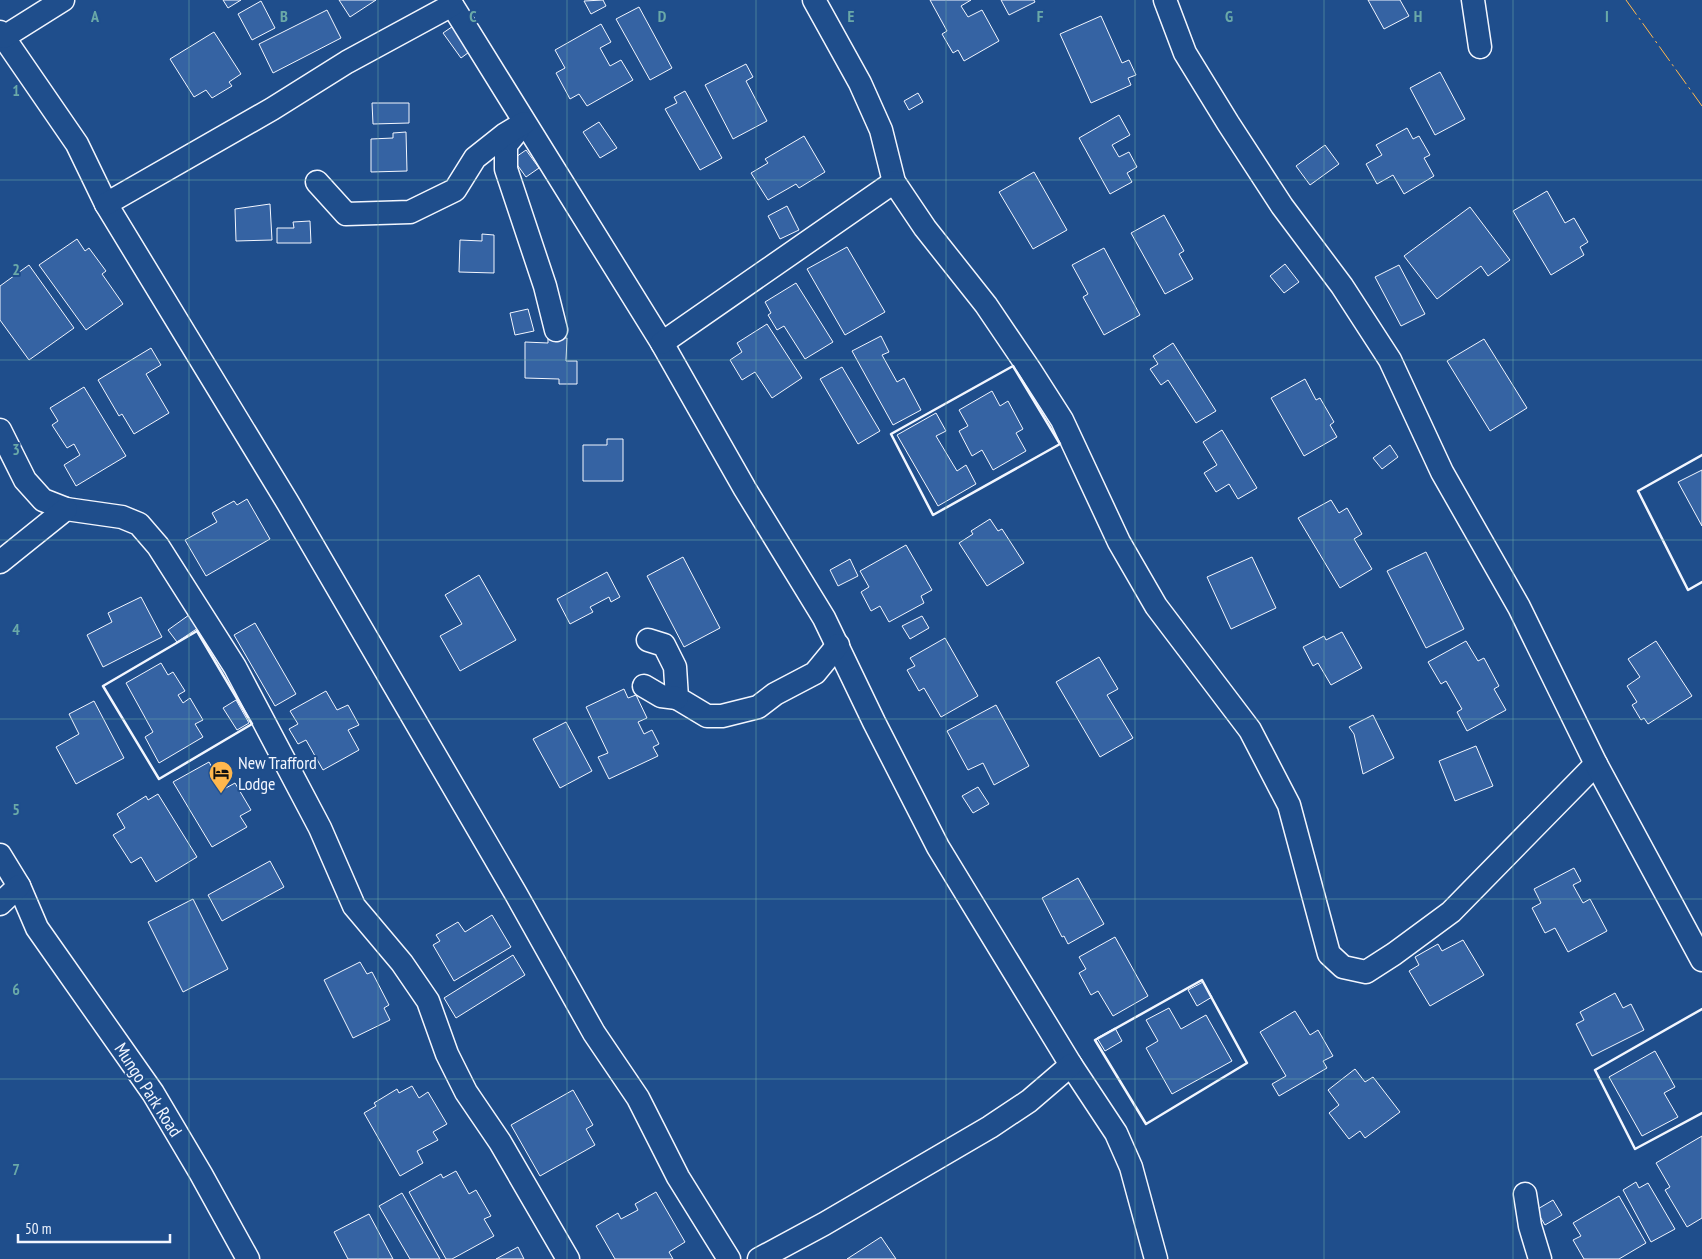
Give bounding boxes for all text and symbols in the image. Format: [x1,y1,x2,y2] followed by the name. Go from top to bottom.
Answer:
[90,6,100,26] text: A
[280,6,288,26] text: B
[469,6,477,26] text: C
[658,6,667,26] text: D
[848,6,855,26] text: E
[1037,6,1044,26] text: F
[1225,6,1233,26] text: G
[1414,6,1422,26] text: H
[1605,6,1609,26] text: I
[12,80,20,100] text: 1
[12,259,20,279] text: 2
[12,439,20,459] text: 3
[12,619,20,639] text: 4
[238,751,317,795] place label: New Trafford Lodge
[208,760,234,794] hotel icon: New Trafford Lodge
[12,799,20,819] text: 5
[12,979,20,999] text: 6
[110,1038,187,1141] street label: Mungo Park Road
[12,1159,20,1179] text: 7
[18,1212,170,1244] scale bar
[25,1219,51,1238] text: 50 m

